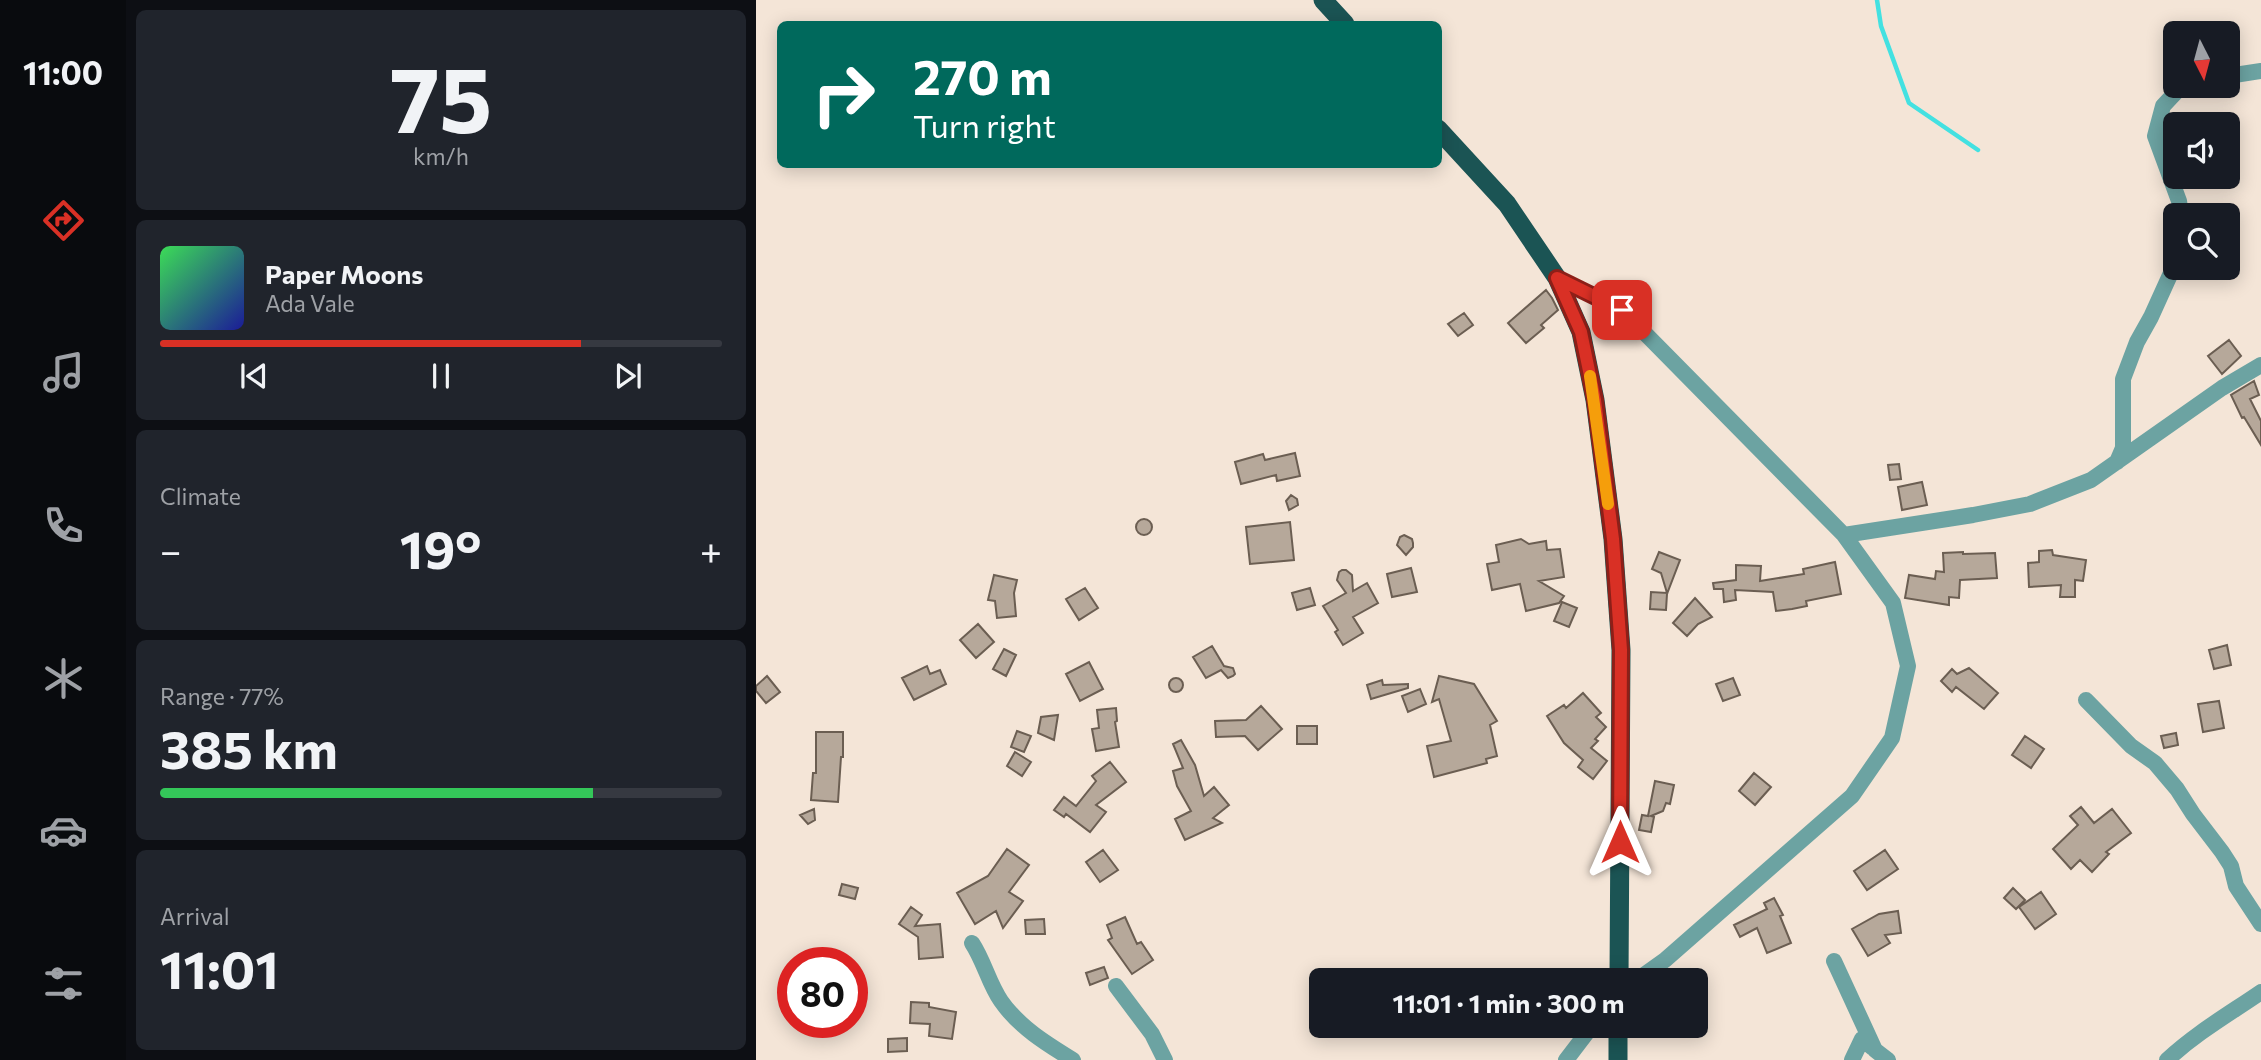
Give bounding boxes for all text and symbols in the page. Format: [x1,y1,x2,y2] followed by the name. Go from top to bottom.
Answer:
[2163,21,2240,98] north arrow
[2163,21,2240,280] map controls
[390,40,492,152] text: 75
[913,45,1052,105] text: 270 m
[798,49,889,140] icon: right
[23,52,103,92] text: 11:00
[913,105,1056,145] text: Turn right
[2163,112,2240,189] button: sound
[413,142,469,170] text: km/h
[39,196,88,245] icon: directions
[2163,203,2240,280] button: search
[265,258,423,289] text: Paper Moons
[1592,280,1652,340] pin
[265,289,355,317] text: Ada Vale
[1603,291,1641,329] icon: arrive
[39,348,88,397] icon: music
[235,357,273,395] icon: previous
[422,357,460,395] icon: pause
[609,357,647,395] icon: next
[160,482,241,510] text: Climate
[39,501,88,550] icon: phone
[400,516,481,580] text: 19°
[160,526,182,573] text: −
[700,526,722,573] text: +
[39,654,88,703] icon: climate
[160,682,284,710] text: Range · 77%
[160,716,338,780] text: 385 km
[1583,805,1657,879] position arrow
[39,806,88,855] icon: car
[160,902,230,930] text: Arrival
[160,936,279,1000] text: 11:01
[777,947,868,1038] speed limit sign: 80
[39,959,88,1008] icon: filters
[1392,987,1625,1018] text: 11:01 · 1 min · 300 m

